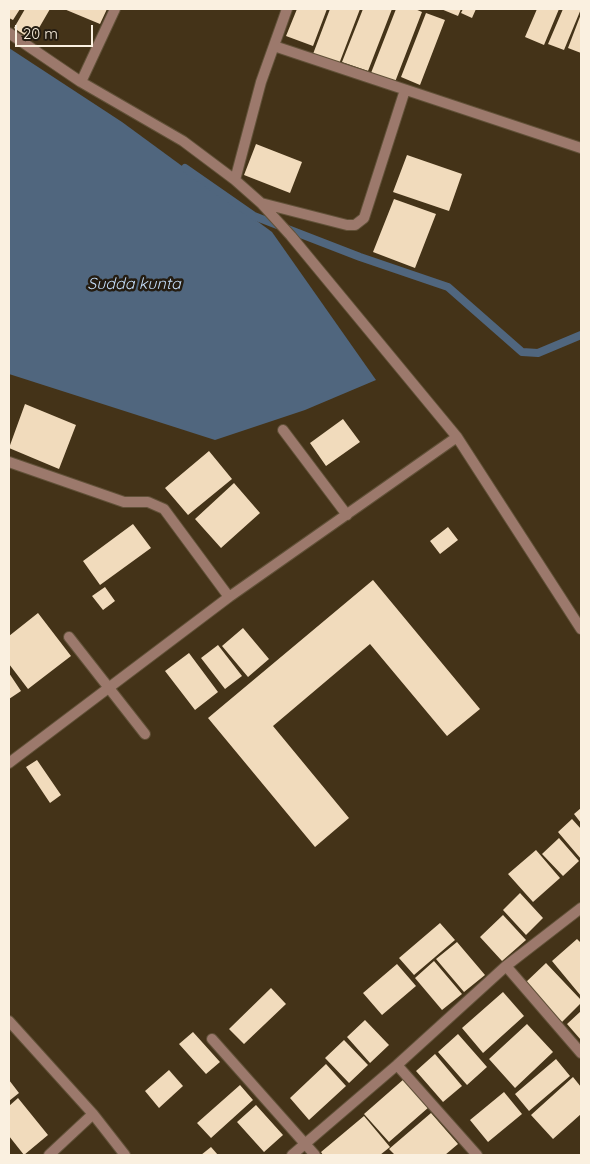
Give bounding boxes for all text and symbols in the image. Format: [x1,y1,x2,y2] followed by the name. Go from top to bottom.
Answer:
[18,15,95,47] scale bar
[23,24,58,43] text: 20 m
[87,274,181,294] water label: Sudda kunta

